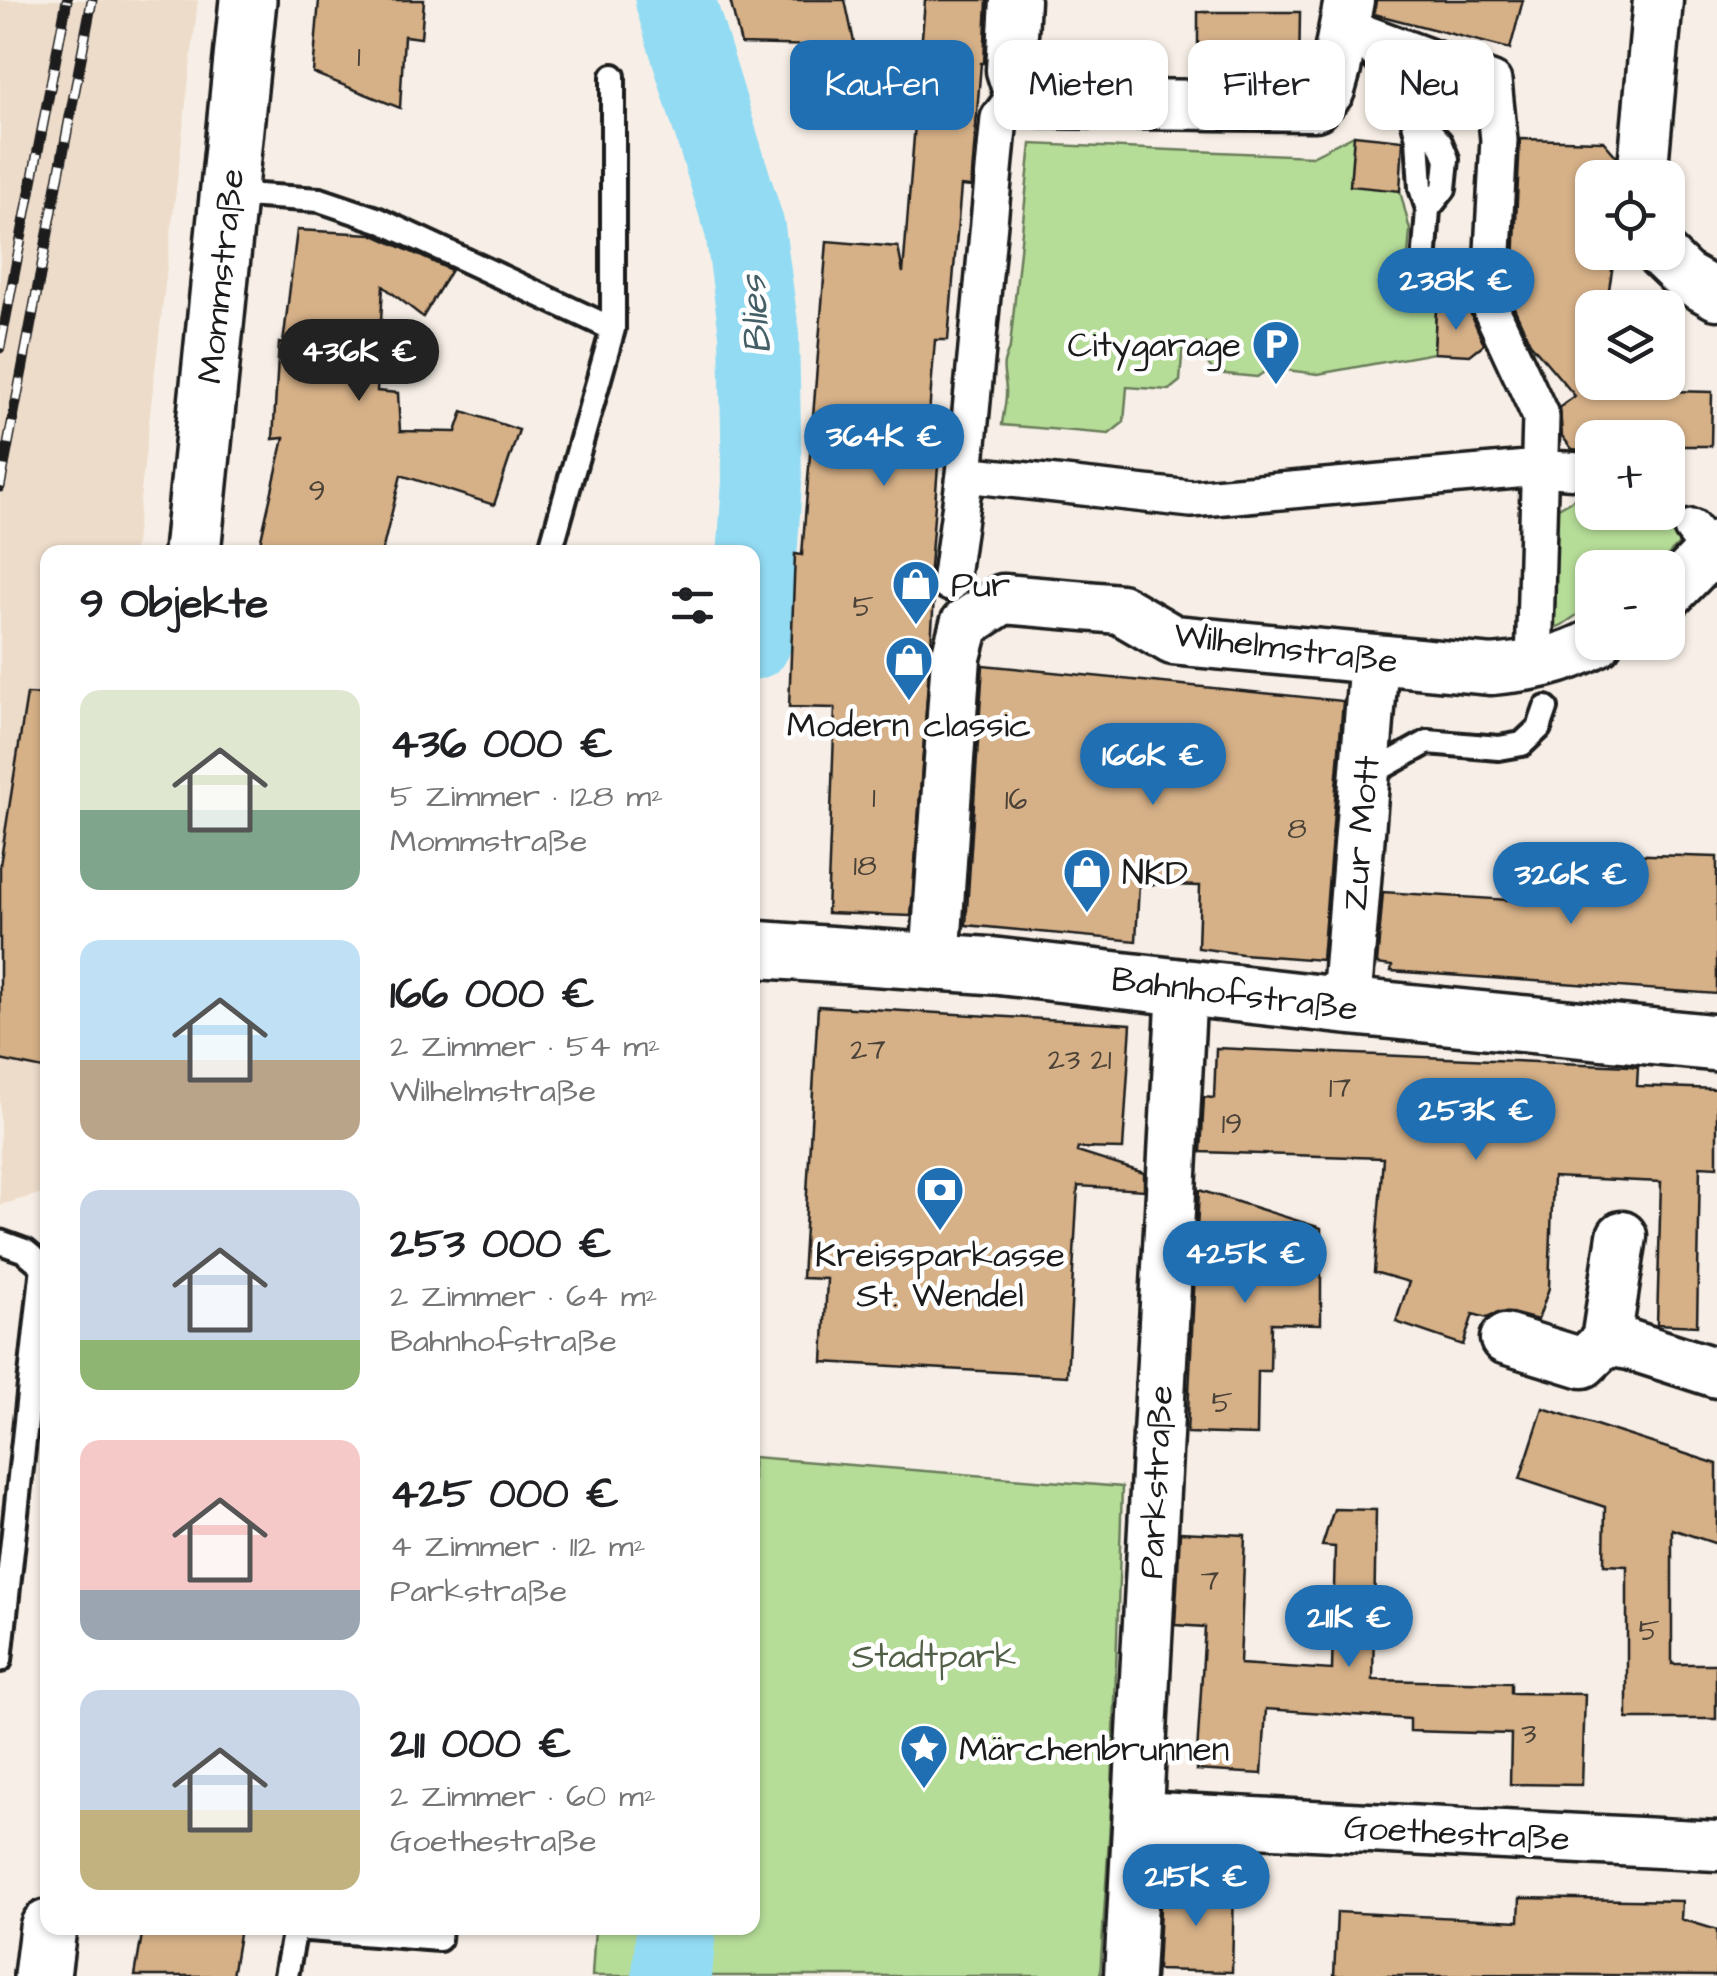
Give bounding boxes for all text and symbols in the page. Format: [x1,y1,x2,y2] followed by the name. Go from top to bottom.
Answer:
[357,36,361,78] house number: 1
[790,40,974,130] chip: Kaufen
[994,40,1168,130] chip: Mieten
[1188,40,1345,130] chip: Filter
[1365,40,1494,130] chip: Neu
[1575,160,1685,660] map controls
[1575,160,1685,270] button: locate
[186,166,257,386] street label: Mommstraße
[1375,248,1537,333] pin: 238K €
[1400,258,1512,303] text: 238K €
[727,272,785,356] water label: Blies
[1575,290,1685,400] button: layers
[1250,318,1302,386] parking icon: Citygarage
[278,319,440,404] pin: 436K €
[1068,321,1241,372] place label: Citygarage
[301,329,417,374] text: 436K €
[803,404,965,489] pin: 364K €
[826,414,942,459] text: 364K €
[1575,420,1685,530] button: +
[308,470,326,512] house number: 9
[1575,550,1685,660] button: −
[890,558,942,626] shop icon: Pur
[951,561,1010,610] place label: Pur
[80,576,268,634] text: 9 Objekte
[665,578,720,633] icon: filters
[852,586,874,628] house number: 5
[1171,610,1401,687] street label: Wilhelmstraße
[883,634,935,702] shop icon: Modern classic
[787,701,1031,750] place label: Modern classic
[390,716,613,774] text: 436 000 €
[1072,723,1234,808] pin: 166K €
[160,730,280,850] icon: home
[1102,733,1204,778] text: 166K €
[1330,754,1393,913] street label: Zur Mott
[390,774,663,819] text: 5 Zimmer · 128 m²
[872,777,876,819] house number: 1
[1005,779,1028,821] house number: 16
[1287,808,1307,850] house number: 8
[390,819,587,864] text: Mommstraße
[1490,842,1652,927] pin: 326K €
[853,845,877,887] house number: 18
[1061,846,1113,914] shop icon: NKD
[1122,849,1188,898] place label: NKD
[1515,852,1627,897] text: 326K €
[1109,955,1361,1034] street label: Bahnhofstraße
[390,966,595,1024] text: 166 000 €
[160,980,280,1100] icon: home
[390,1024,660,1069] text: 2 Zimmer · 54 m²
[850,1029,886,1071] house number: 27
[1048,1039,1080,1081] house number: 23
[1090,1039,1112,1081] house number: 21
[1329,1067,1351,1109] house number: 17
[390,1069,596,1114] text: Wilhelmstraße
[1395,1078,1557,1163] pin: 253K €
[1419,1088,1533,1133] text: 253K €
[1222,1103,1242,1145] house number: 19
[914,1164,966,1232] bank icon: Kreissparkasse St. Wendel
[390,1216,612,1274] text: 253 000 €
[1164,1221,1326,1306] pin: 425K €
[160,1230,280,1350] icon: home
[815,1231,1065,1320] place label: Kreissparkasse St. Wendel
[1185,1231,1305,1276] text: 425K €
[390,1274,658,1319] text: 2 Zimmer · 64 m²
[390,1319,617,1364] text: Bahnhofstraße
[1211,1382,1233,1424] house number: 5
[1127,1384,1186,1580] street label: Parkstraße
[390,1466,619,1524] text: 425 000 €
[160,1480,280,1600] icon: home
[390,1524,646,1569] text: 4 Zimmer · 112 m²
[1201,1560,1219,1602] house number: 7
[390,1569,567,1614] text: Parkstraße
[1268,1585,1430,1670] pin: 211K €
[1307,1595,1391,1640] text: 211K €
[1638,1610,1660,1652] house number: 5
[852,1632,1016,1681] park label: Stadtpark
[1521,1713,1537,1755] house number: 3
[390,1716,571,1774] text: 211 000 €
[898,1722,950,1790] place icon: Märchenbrunnen
[959,1725,1229,1774] place label: Märchenbrunnen
[160,1730,280,1850] icon: home
[390,1774,656,1819] text: 2 Zimmer · 60 m²
[1343,1803,1571,1864] street label: Goethestraße
[390,1819,597,1864] text: Goethestraße
[1115,1844,1277,1929] pin: 215K €
[1145,1854,1247,1899] text: 215K €

